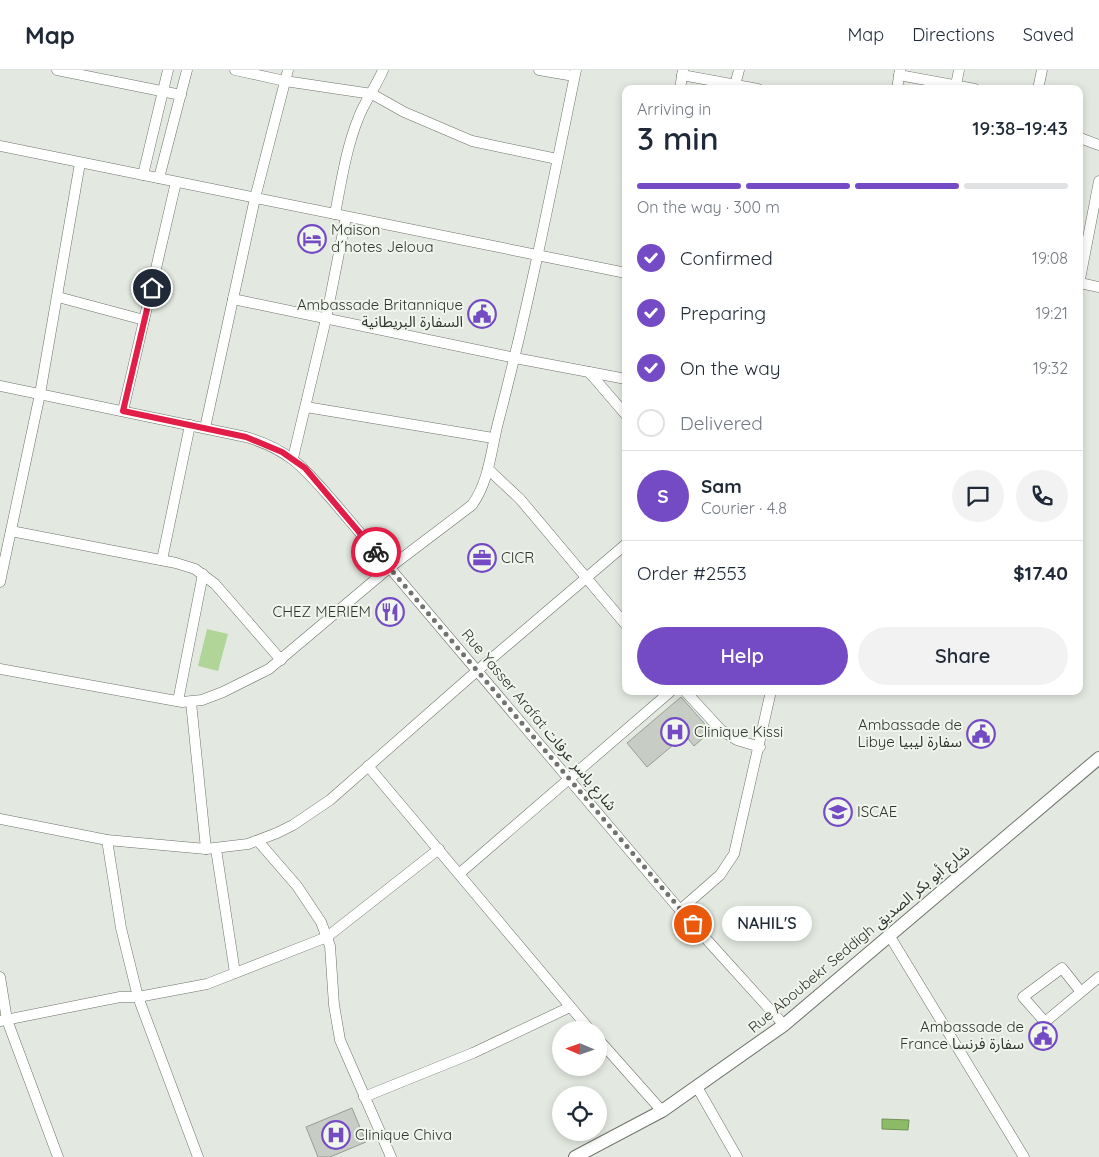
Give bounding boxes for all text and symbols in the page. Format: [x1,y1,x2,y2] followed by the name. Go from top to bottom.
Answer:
[25,20,75,50] text: Map
[847,23,884,46] text: Map
[912,23,995,46] text: Directions
[1023,23,1074,46] text: Saved
[637,99,711,119] text: Arriving in
[972,116,1068,140] text: 19:38–19:43
[637,118,719,158] text: 3 min
[637,197,780,217] text: On the way · 300 m
[331,220,434,256] place label: Maison d´hotes Jeloua
[297,224,327,254] hotel icon: Maison d´hotes Jeloua
[637,244,665,272] icon: check
[680,246,773,270] text: Confirmed
[1032,248,1068,268] text: 19:08
[131,267,173,309] pin
[138,274,166,302] icon: home
[297,295,463,331] place label: Ambassade Britannique السفارة البريطانية
[467,299,497,329] public building icon: Ambassade Britannique السفارة البريطانية
[637,299,665,327] icon: check
[680,301,766,325] text: Preparing
[1035,303,1068,323] text: 19:21
[637,354,665,382] icon: check
[680,356,781,380] text: On the way
[1033,358,1068,378] text: 19:32
[680,411,763,435] text: Delivered
[952,470,1004,522] button: chat
[1016,470,1068,522] button: phone
[701,474,742,498] text: Sam
[657,484,669,508] text: S
[701,498,787,518] text: Courier · 4.8
[351,527,401,577] courier
[362,538,390,566] icon: bike
[467,543,497,573] office icon: CICR
[501,548,534,567] place label: CICR
[637,561,747,585] text: Order #2553
[1013,561,1068,585] text: $17.40
[375,597,405,627] restaurant icon: CHEZ MERIEM
[272,602,371,621] place label: CHEZ MERIEM
[455,625,621,817] street label: Rue Yasser Arafat شارع ياسر عرفات
[637,627,848,685] button: Help
[858,627,1068,685] button: Share
[857,715,962,751] place label: Ambassade de Libye سفارة ليبيا
[660,717,690,747] hospital icon: Clinique Kissi
[966,719,996,749] public building icon: Ambassade de Libye سفارة ليبيا
[694,722,783,741] place label: Clinique Kissi
[823,797,853,827] school or university icon: ISCAE
[857,802,897,821] place label: ISCAE
[744,840,975,1039] street label: Rue Aboubekr Seddigh شارع أبو بكر الصديق
[672,903,714,945] pin
[723,906,813,942] callout: NAHIL'S
[679,910,707,938] icon: bag
[737,913,797,933] text: NAHIL'S
[900,1017,1024,1053] place label: Ambassade de France سفارة فرنسا
[552,1021,608,1076] north arrow
[552,1021,607,1141] map controls
[1028,1021,1058,1051] public building icon: Ambassade de France سفارة فرنسا
[552,1086,607,1141] button: locate
[321,1120,351,1150] hospital icon: Clinique Chiva
[355,1125,452,1144] place label: Clinique Chiva

